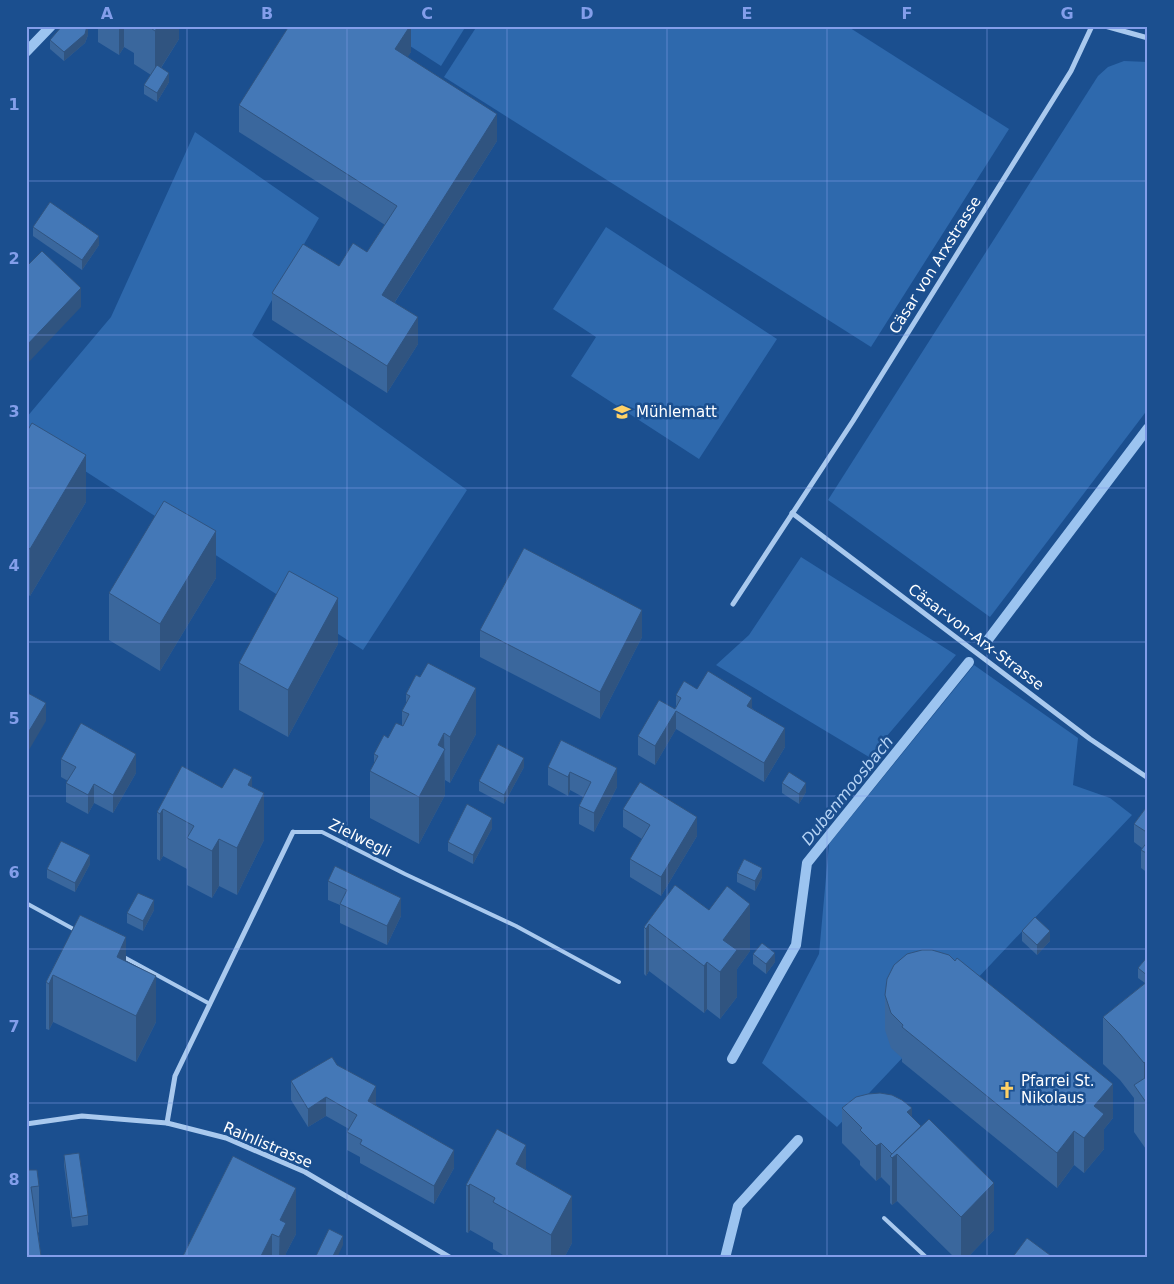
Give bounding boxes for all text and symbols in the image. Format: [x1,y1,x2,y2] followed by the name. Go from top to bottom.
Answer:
[101,4,114,23] text: A
[261,4,273,23] text: B
[421,4,433,23] text: C
[580,4,594,23] text: D
[742,4,752,23] text: E
[902,4,912,23] text: F
[1060,4,1074,23] text: G
[8,95,20,114] text: 1
[885,193,985,337] street label: Cäsar von Arxstrasse
[8,249,20,268] text: 2
[8,402,20,421] text: 3
[612,402,632,422] school or university icon: Mühlematt
[636,403,717,421] place label: Mühlematt
[8,556,20,575] text: 4
[905,580,1047,694] street label: Cäsar-von-Arx-Strasse
[8,709,20,728] text: 5
[798,732,897,849] water label: Dubenmoosbach
[326,815,394,861] street label: Zielwegli
[8,863,20,882] text: 6
[8,1017,20,1036] text: 7
[1021,1072,1095,1107] place label: Pfarrei St. Nikolaus
[997,1080,1017,1100] church icon: Pfarrei St. Nikolaus
[221,1118,315,1172] street label: Rainlistrasse
[8,1170,20,1189] text: 8

